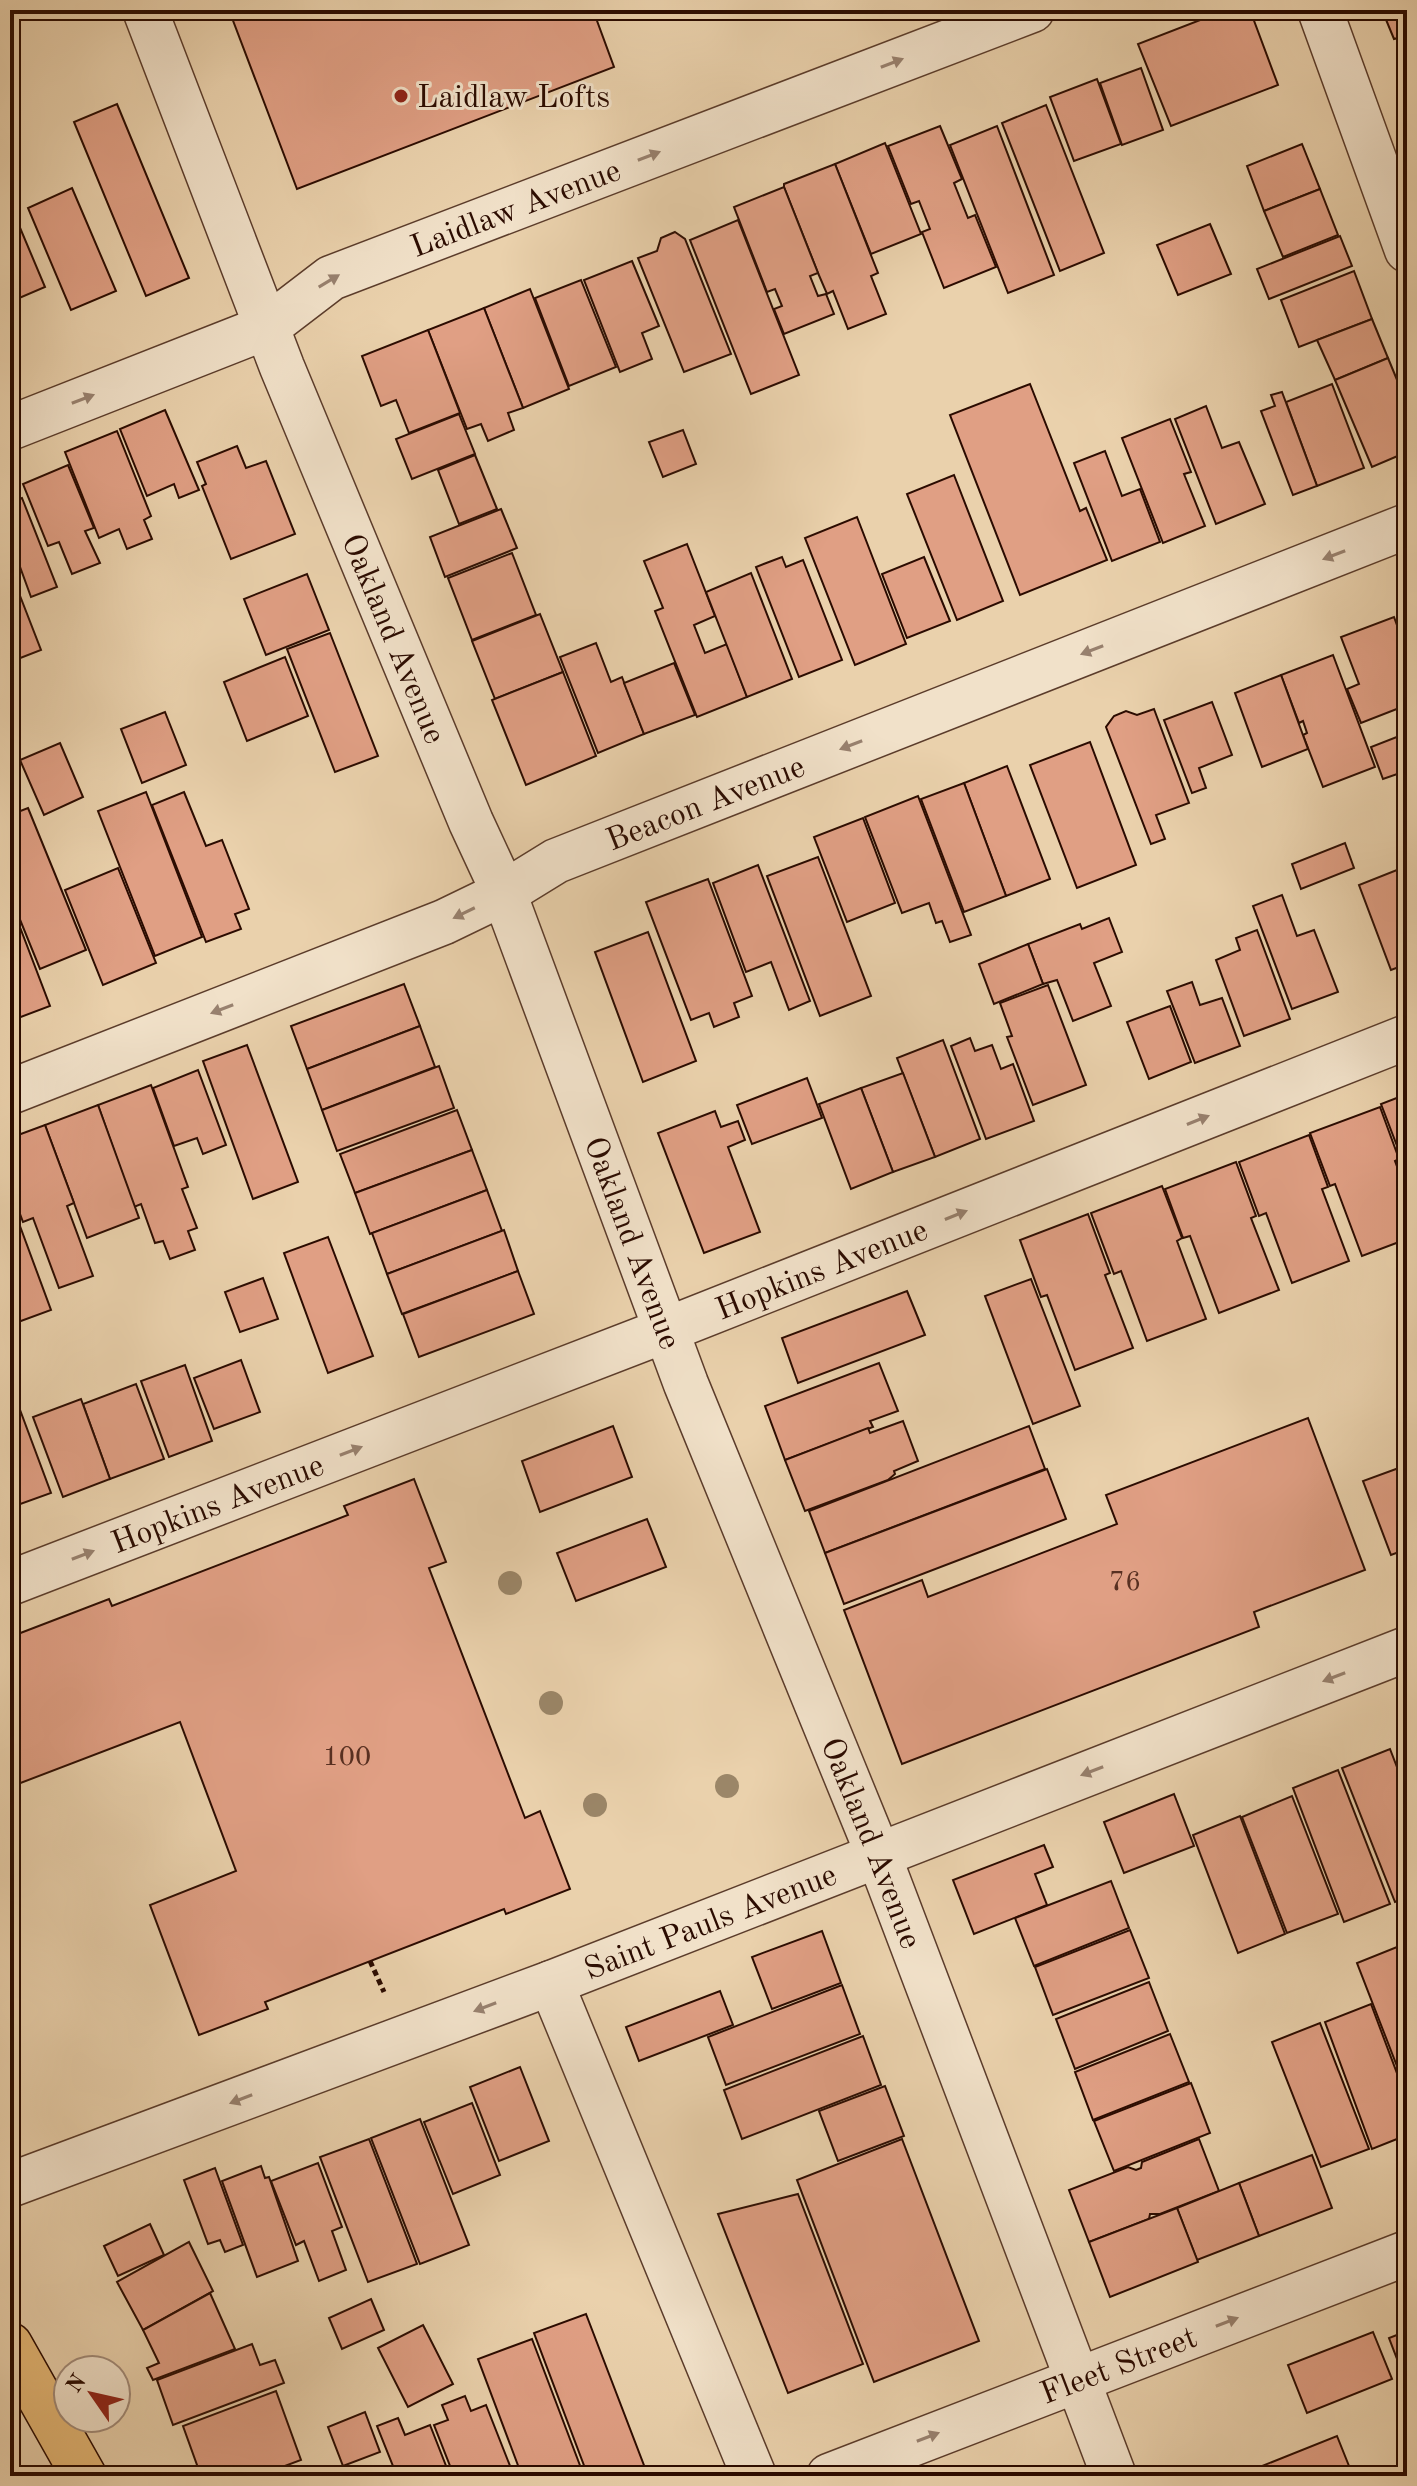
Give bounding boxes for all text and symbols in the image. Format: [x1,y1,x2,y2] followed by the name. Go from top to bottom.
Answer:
[880,56,904,69] one-way arrow
[417,83,610,115] place label: Laidlaw Lofts
[392,87,410,105] marker: Laidlaw Lofts
[637,149,661,162] one-way arrow
[407,156,626,265] street label: Laidlaw Avenue
[318,274,340,288] one-way arrow
[71,392,95,405] one-way arrow
[334,530,450,749] street label: Oakland Avenue
[1322,549,1346,562] one-way arrow
[1080,644,1104,657] one-way arrow
[839,739,863,752] one-way arrow
[602,752,810,859] street label: Beacon Avenue
[452,906,475,920] one-way arrow
[210,1003,234,1016] one-way arrow
[1186,1113,1210,1126] one-way arrow
[577,1133,685,1354] street label: Oakland Avenue
[944,1209,968,1222] one-way arrow
[712,1215,933,1328] street label: Hopkins Avenue
[339,1444,363,1457] one-way arrow
[108,1451,329,1561] street label: Hopkins Avenue
[71,1548,95,1561] one-way arrow
[1109,1569,1141,1597] house number: 76
[1322,1671,1346,1684] one-way arrow
[813,1734,925,1954] street label: Oakland Avenue
[323,1744,371,1772] house number: 100
[1080,1765,1104,1778] one-way arrow
[580,1860,842,1987] street label: Saint Pauls Avenue
[473,2002,497,2014] one-way arrow
[229,2093,253,2106] one-way arrow
[1215,2315,1239,2328] one-way arrow
[1037,2323,1202,2412] street label: Fleet Street
[52,2354,132,2434] north arrow
[63,2371,91,2397] text: N
[916,2430,940,2443] one-way arrow

